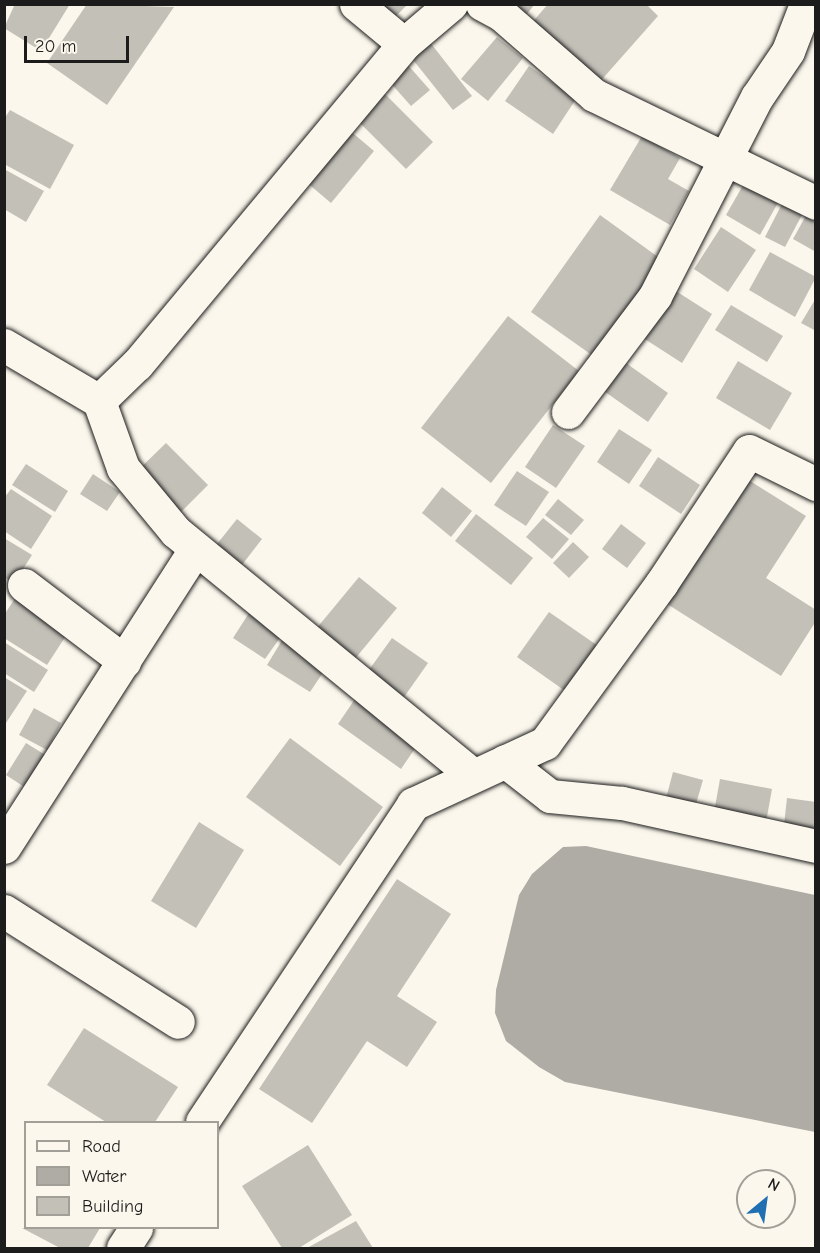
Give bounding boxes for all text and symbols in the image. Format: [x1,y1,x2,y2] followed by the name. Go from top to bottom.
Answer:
[27,24,132,62] scale bar
[35,36,76,57] text: 20 m
[24,1121,219,1229] legend
[82,1136,121,1157] text: Road
[82,1166,126,1187] text: Water
[736,1169,796,1229] north arrow
[765,1175,783,1195] text: N
[82,1196,144,1217] text: Building

